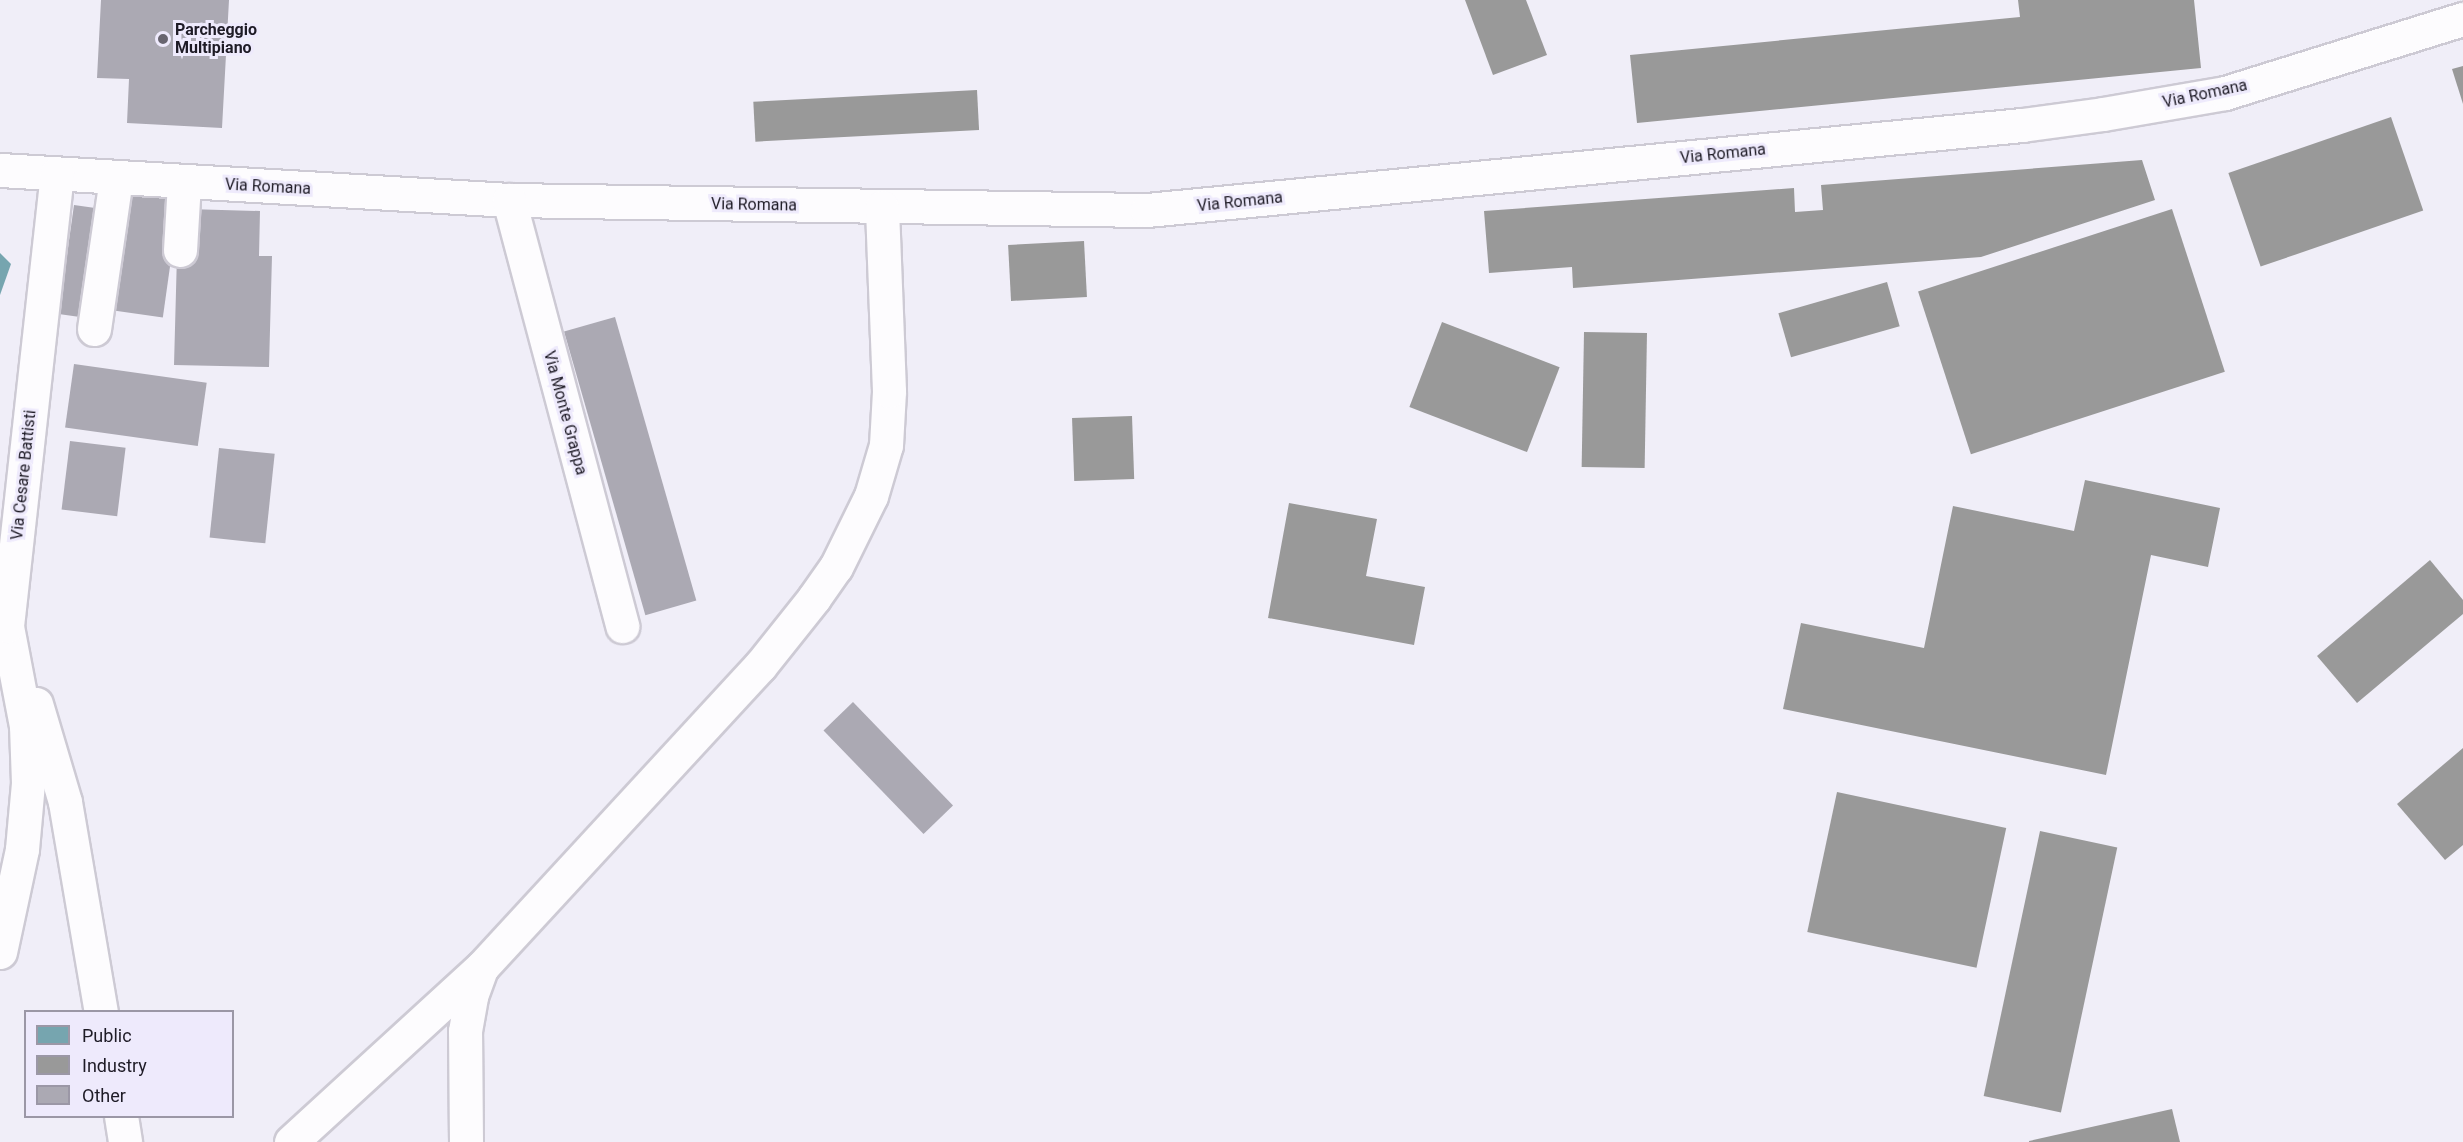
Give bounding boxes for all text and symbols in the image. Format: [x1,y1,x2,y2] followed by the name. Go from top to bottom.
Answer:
[175,20,257,58] place label: Parcheggio Multipiano
[156,32,170,46] marker: Parcheggio Multipiano
[2161,76,2249,112] street label: Via Romana
[1679,140,1767,168] street label: Via Romana
[225,175,311,199] street label: Via Romana
[1196,188,1284,216] street label: Via Romana
[711,195,797,215] street label: Via Romana
[539,349,591,477] street label: Via Monte Grappa
[8,409,40,541] street label: Via Cesare Battisti
[24,1010,234,1118] legend
[82,1025,132,1046] text: Public
[82,1055,147,1076] text: Industry
[82,1085,126,1106] text: Other

